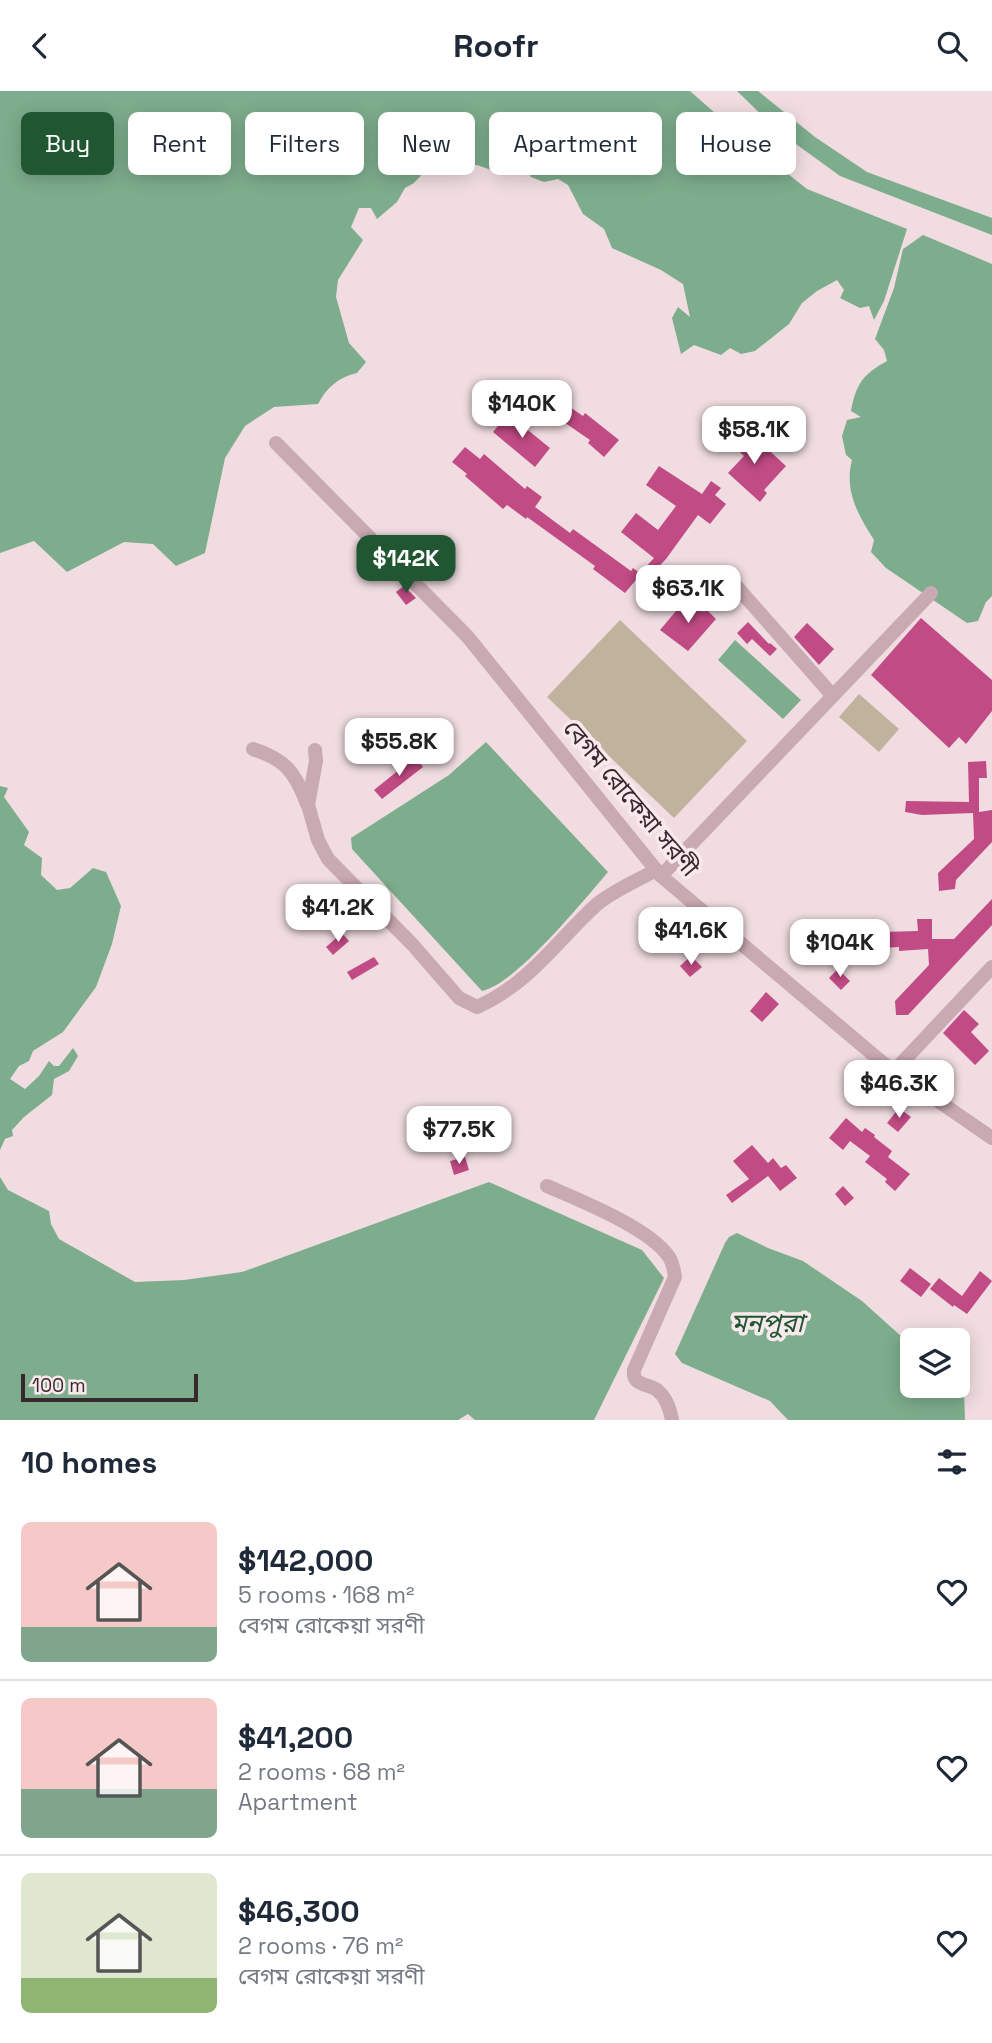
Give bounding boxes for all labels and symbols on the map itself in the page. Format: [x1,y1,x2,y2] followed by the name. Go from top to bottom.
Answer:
[473,381,571,440] pin: $140K
[697,407,811,466] pin: $58.1K
[357,535,455,595] pin: $142K
[631,566,745,625] pin: $63.1K
[557,713,706,883] street label: বেগম রোকেয়া সরণী
[342,719,456,778] pin: $55.8K
[281,885,395,944] pin: $41.2K
[634,907,748,967] pin: $41.6K
[791,919,889,979] pin: $104K
[842,1061,956,1120] pin: $46.3K
[402,1107,516,1166] pin: $77.5K
[731,1306,808,1340] water label: মনপুরা
[21,1371,198,1403] scale bar

